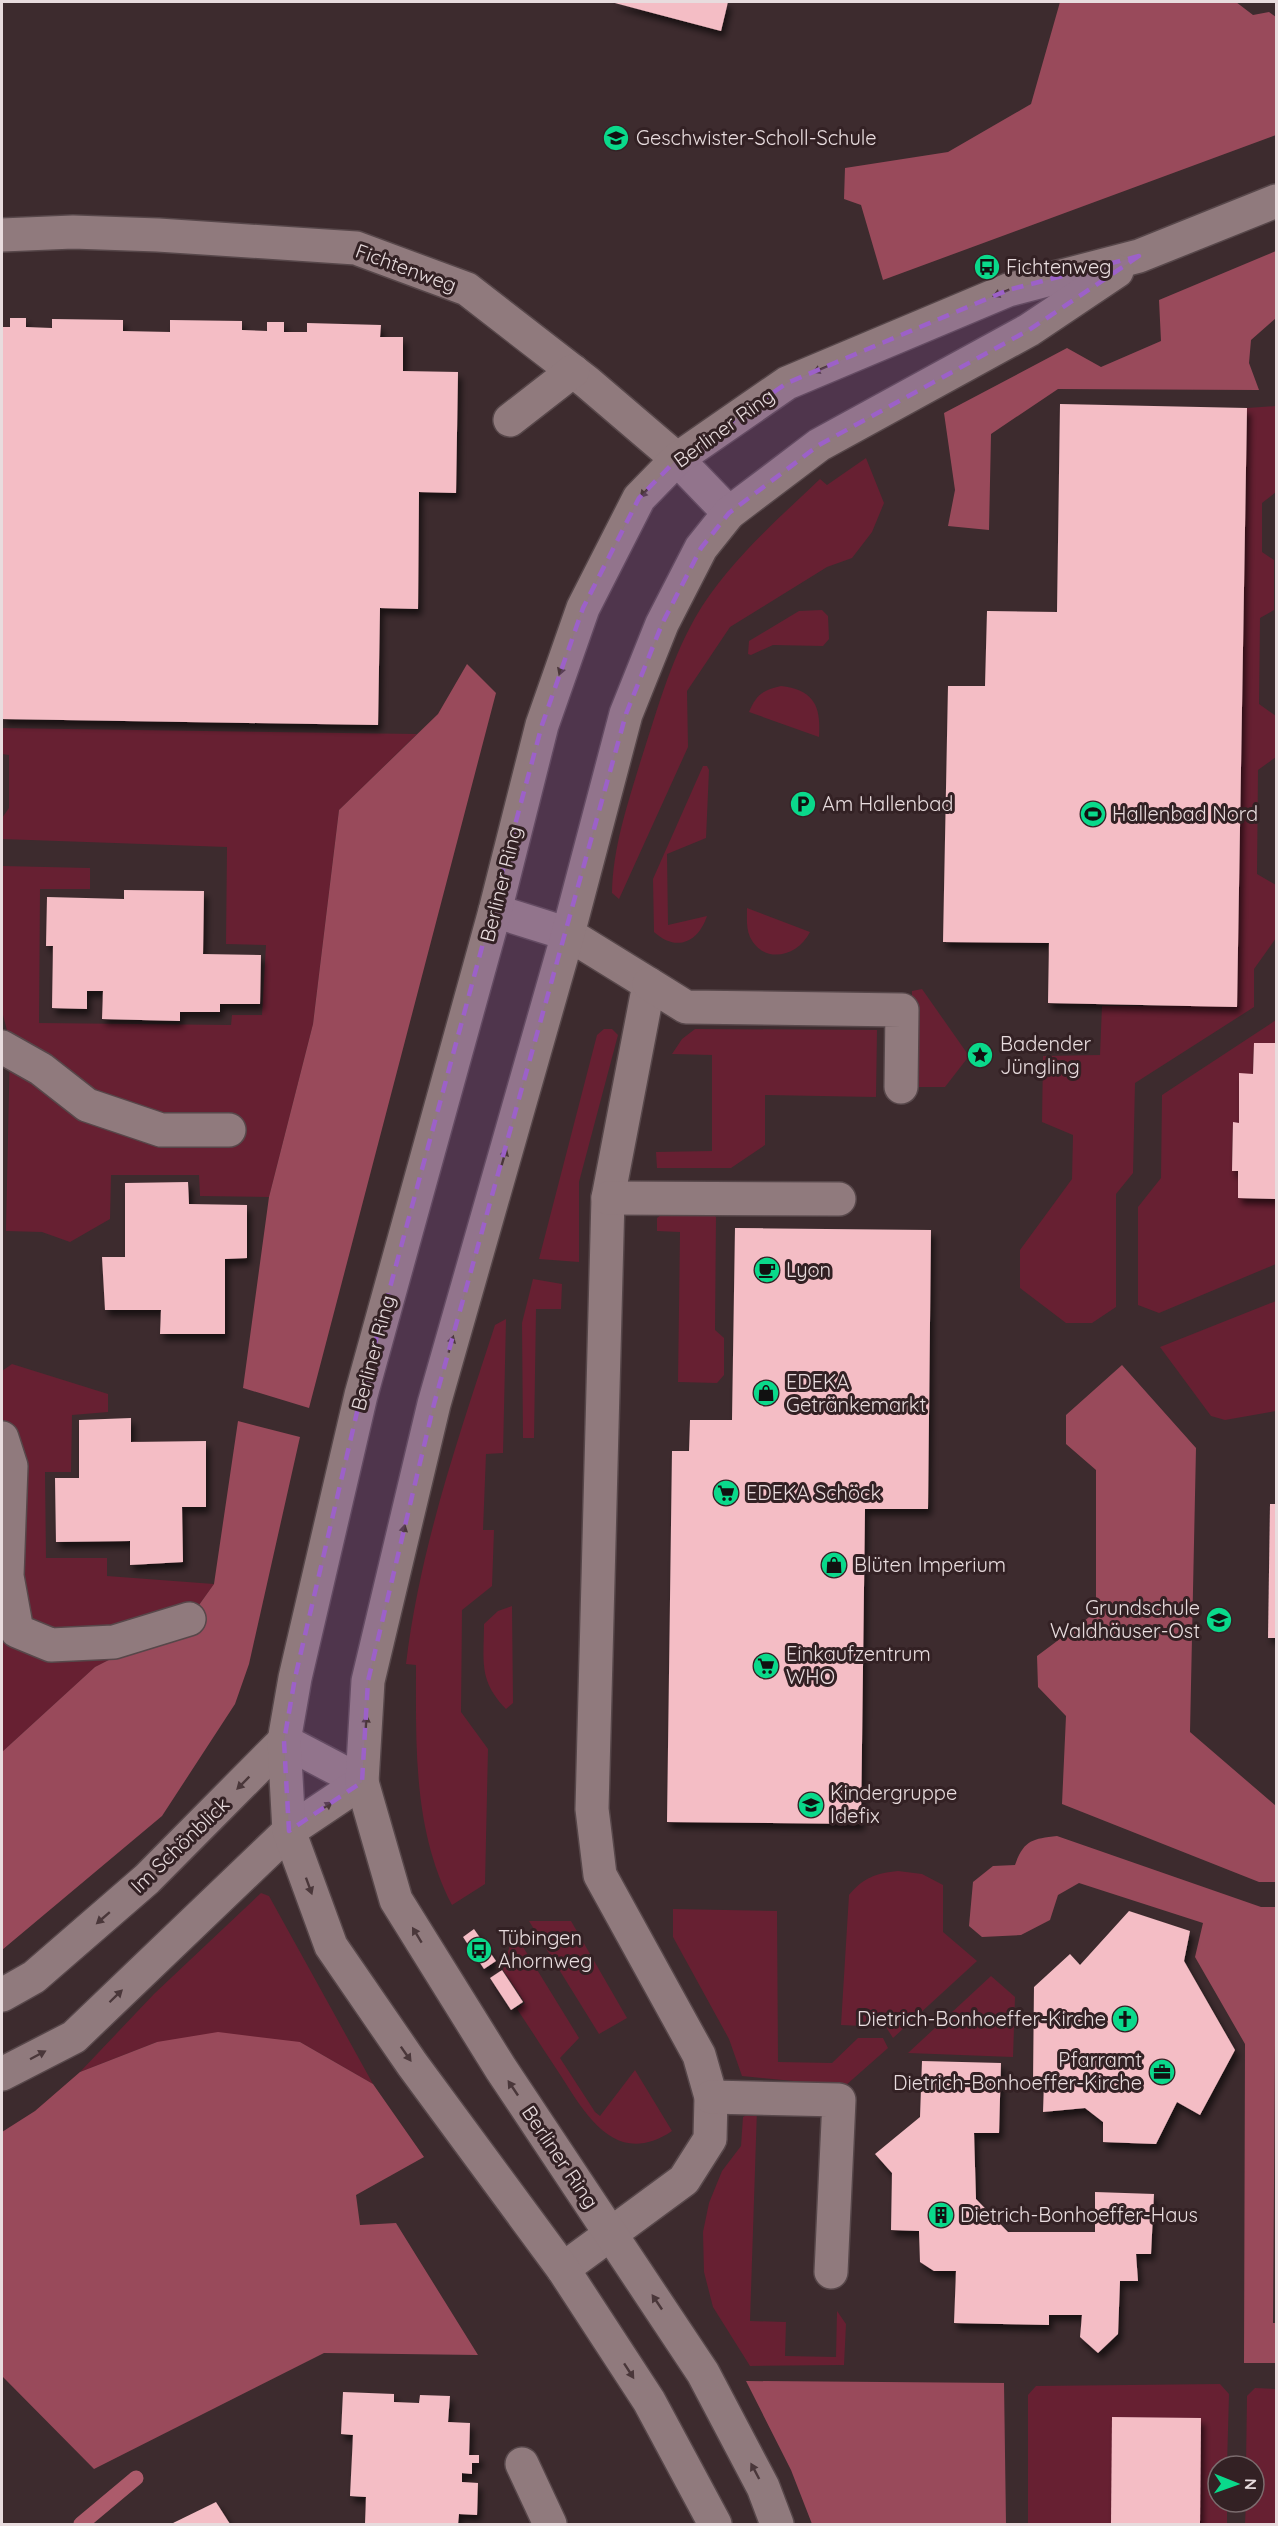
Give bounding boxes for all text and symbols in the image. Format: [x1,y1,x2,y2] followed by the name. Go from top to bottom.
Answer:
[601,123,631,153] school or university icon: Geschwister-Scholl-Schule
[636,125,877,150] place label: Geschwister-Scholl-Schule
[352,238,460,297] street label: Fichtenweg
[972,252,1002,282] bus stop icon: Fichtenweg
[1006,254,1112,279] place label: Fichtenweg
[992,289,1010,298] one-way arrow
[812,364,830,374] one-way arrow
[668,383,779,473] street label: Berliner Ring
[639,484,653,499] one-way arrow
[557,658,567,676] one-way arrow
[788,789,818,819] parking icon: Am Hallenbad
[822,791,953,816] place label: Am Hallenbad
[1078,799,1108,829] sports icon: Hallenbad Nord
[1112,801,1258,826] place label: Hallenbad Nord
[474,823,527,944] street label: Berliner Ring
[1000,1031,1092,1079] place label: Badender Jüngling
[965,1040,995,1070] place icon: Badender Jüngling
[500,1148,509,1166] one-way arrow
[752,1255,782,1285] cafe icon: Lyon
[786,1257,831,1282] place label: Lyon
[345,1292,400,1413] street label: Berliner Ring
[447,1335,456,1353] one-way arrow
[786,1369,926,1417] place label: EDEKA Getränkemarkt
[751,1378,781,1408] shop icon: EDEKA Getränkemarkt
[711,1478,741,1508] supermarket icon: EDEKA Schöck
[746,1480,881,1505] place label: EDEKA Schöck
[399,1524,409,1542] one-way arrow
[819,1550,849,1580] shop icon: Blüten Imperium
[854,1552,1006,1577] place label: Blüten Imperium
[1050,1595,1200,1643] place label: Grundschule Waldhäuser-Ost
[1204,1605,1234,1635] school or university icon: Grundschule Waldhäuser-Ost
[786,1641,931,1689] place label: Einkaufzentrum WHO
[751,1651,781,1681] supermarket icon: Einkaufzentrum WHO
[361,1715,370,1734] one-way arrow
[236,1775,250,1790] one-way arrow
[830,1780,957,1828] place label: Kindergruppe Idefix
[796,1790,826,1820] school or university icon: Kindergruppe Idefix
[125,1791,234,1898] street label: Im Schönblick
[317,1801,333,1813] one-way arrow
[305,1878,315,1896] one-way arrow
[96,1911,111,1924] one-way arrow
[498,1925,592,1973] place label: Tübingen Ahornweg
[412,1927,423,1943] one-way arrow
[464,1935,494,1965] bus stop icon: Tübingen Ahornweg
[109,1989,124,2003] one-way arrow
[1110,2004,1140,2034] church icon: Dietrich-Bonhoeffer-Kirche
[857,2006,1106,2031] place label: Dietrich-Bonhoeffer-Kirche
[400,2046,412,2062] one-way arrow
[893,2047,1142,2095] place label: Pfarramt Dietrich-Bonhoeffer-Kirche
[29,2051,46,2060] one-way arrow
[1147,2057,1177,2087] office icon: Pfarramt Dietrich-Bonhoeffer-Kirche
[507,2080,519,2096] one-way arrow
[517,2101,604,2213] street label: Berliner Ring
[926,2200,956,2230] building icon: Dietrich-Bonhoeffer-Haus
[960,2202,1198,2227] place label: Dietrich-Bonhoeffer-Haus
[652,2294,663,2310] one-way arrow
[623,2363,634,2379] one-way arrow
[1206,2454,1266,2514] north arrow
[750,2462,759,2479] one-way arrow
[1241,2478,1261,2490] text: N

